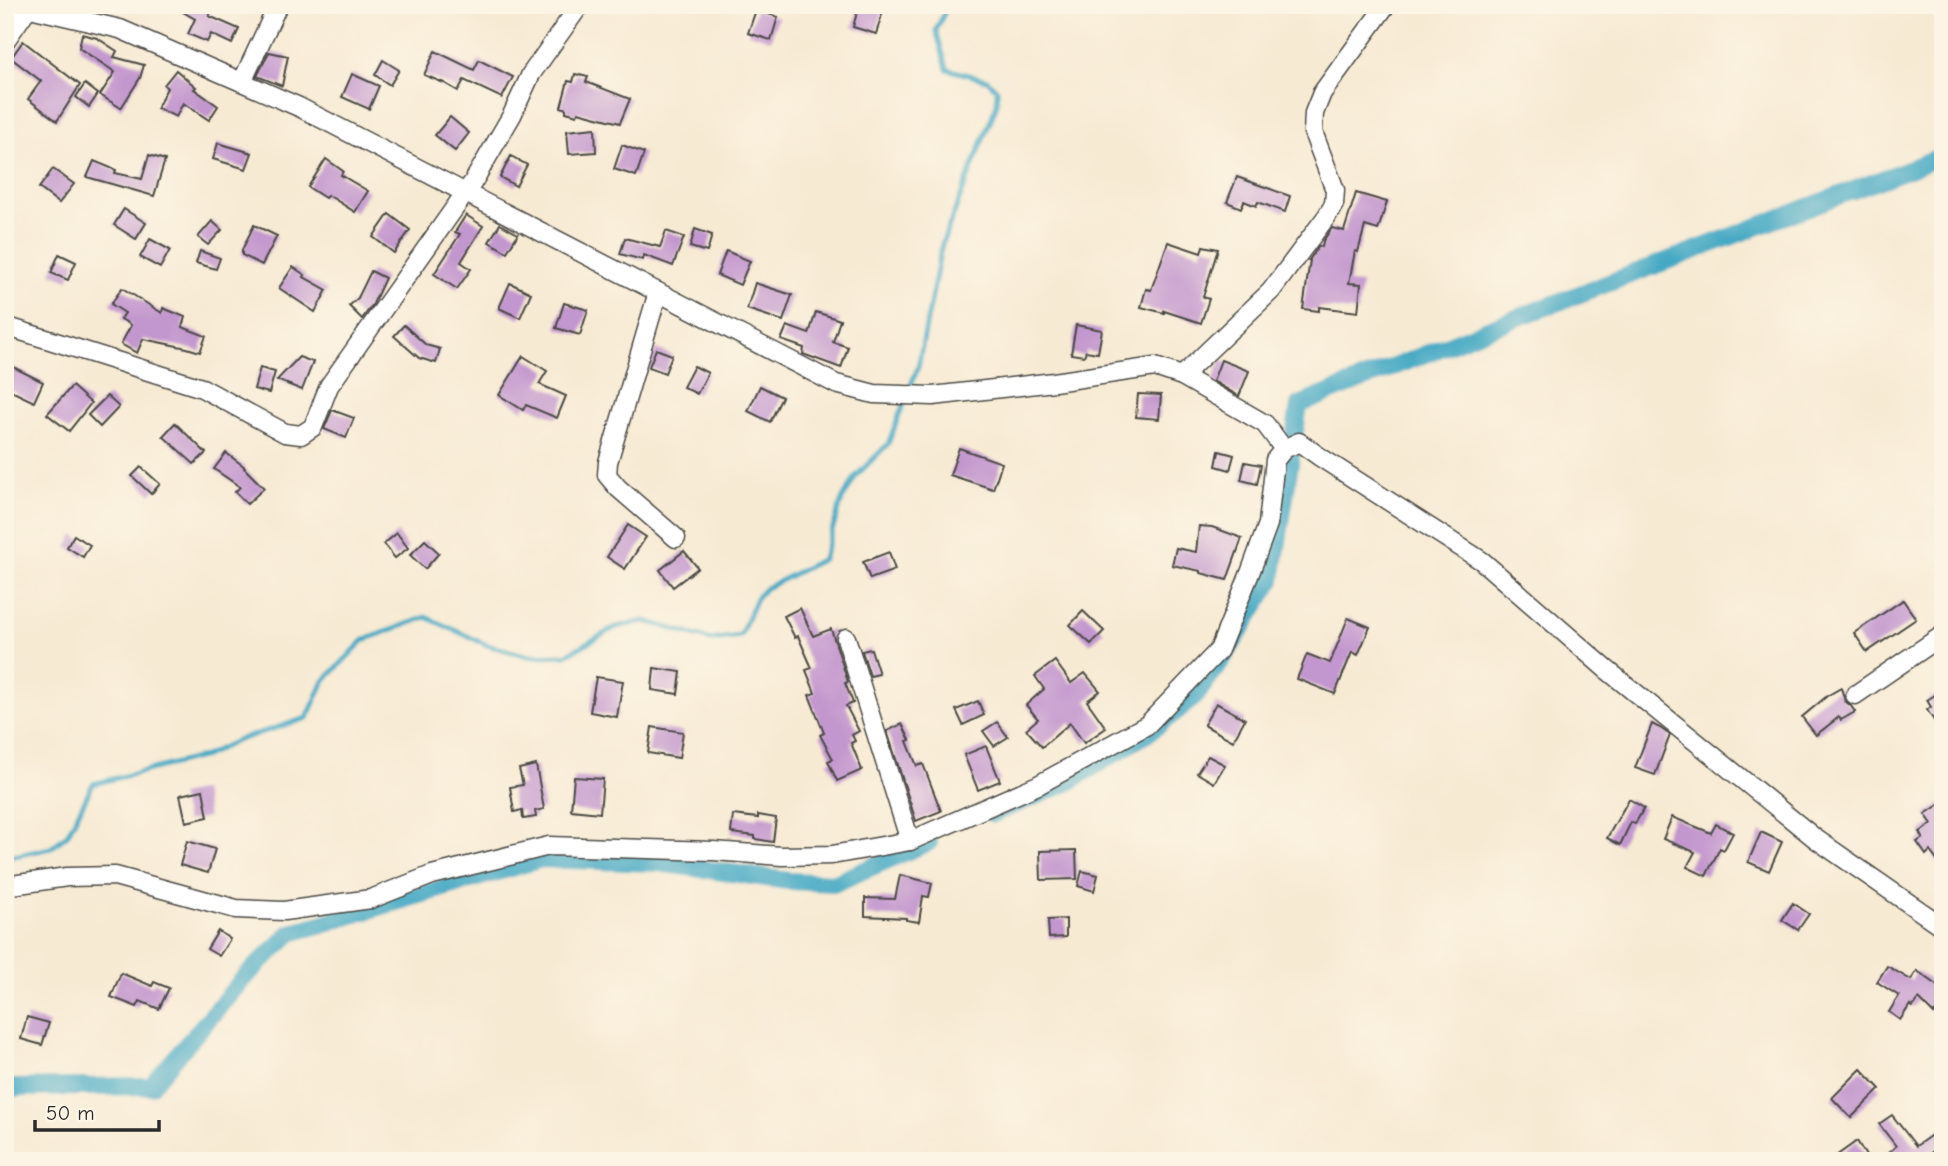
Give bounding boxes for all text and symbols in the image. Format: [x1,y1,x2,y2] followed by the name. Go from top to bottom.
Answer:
[35,1089,159,1133] scale bar
[46,1101,95,1125] text: 50 m

